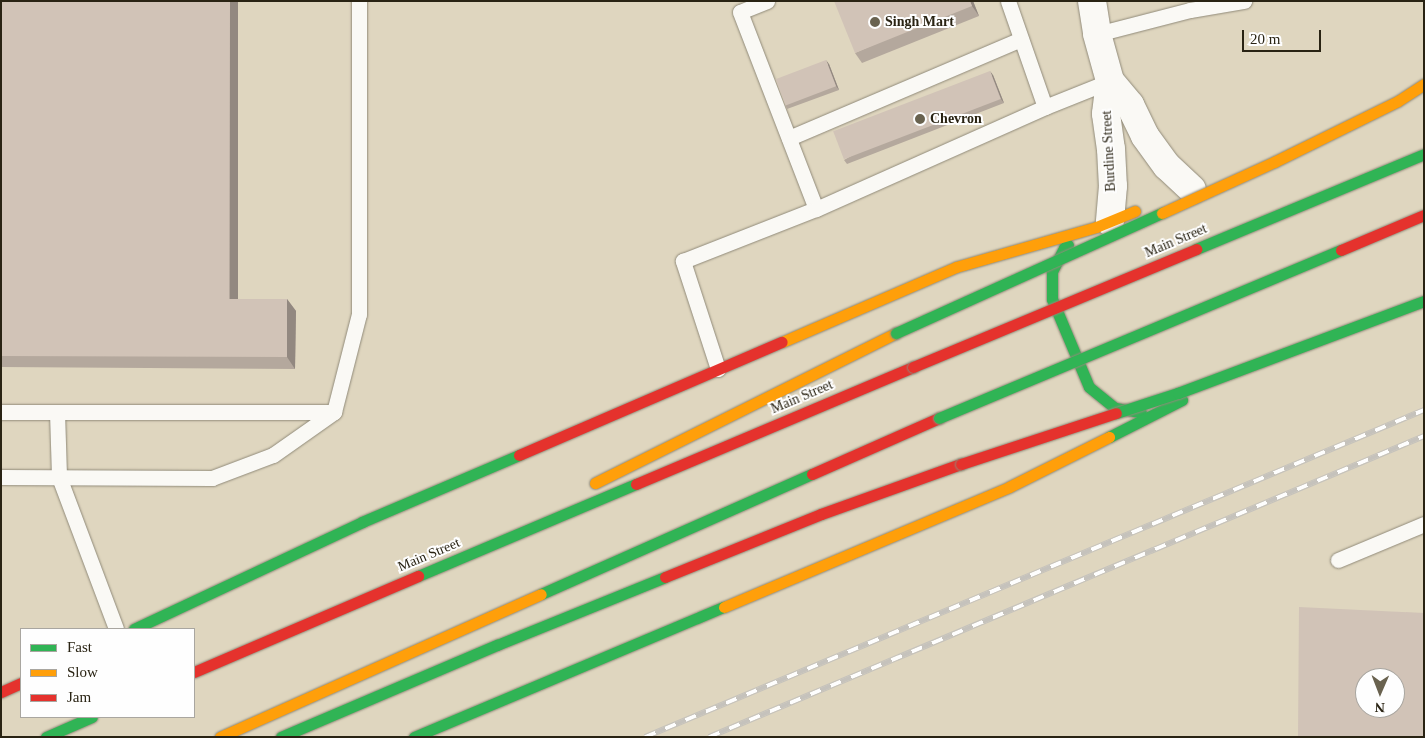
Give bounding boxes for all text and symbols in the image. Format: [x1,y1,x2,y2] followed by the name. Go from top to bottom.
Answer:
[885,14,954,30] place label: Singh Mart
[869,16,881,28] marker: Singh Mart
[1245,20,1324,52] scale bar
[1250,31,1280,47] text: 20 m
[1098,110,1120,192] street label: Burdine Street
[930,111,982,127] place label: Chevron
[914,113,926,125] marker: Chevron
[1142,220,1210,262] street label: Main Street
[768,376,836,418] street label: Main Street
[395,534,463,576] street label: Main Street
[20,628,195,718] legend
[67,639,92,655] text: Fast
[67,664,98,680] text: Slow
[1355,668,1405,718] north arrow
[67,689,91,705] text: Jam
[1375,700,1385,715] text: N

